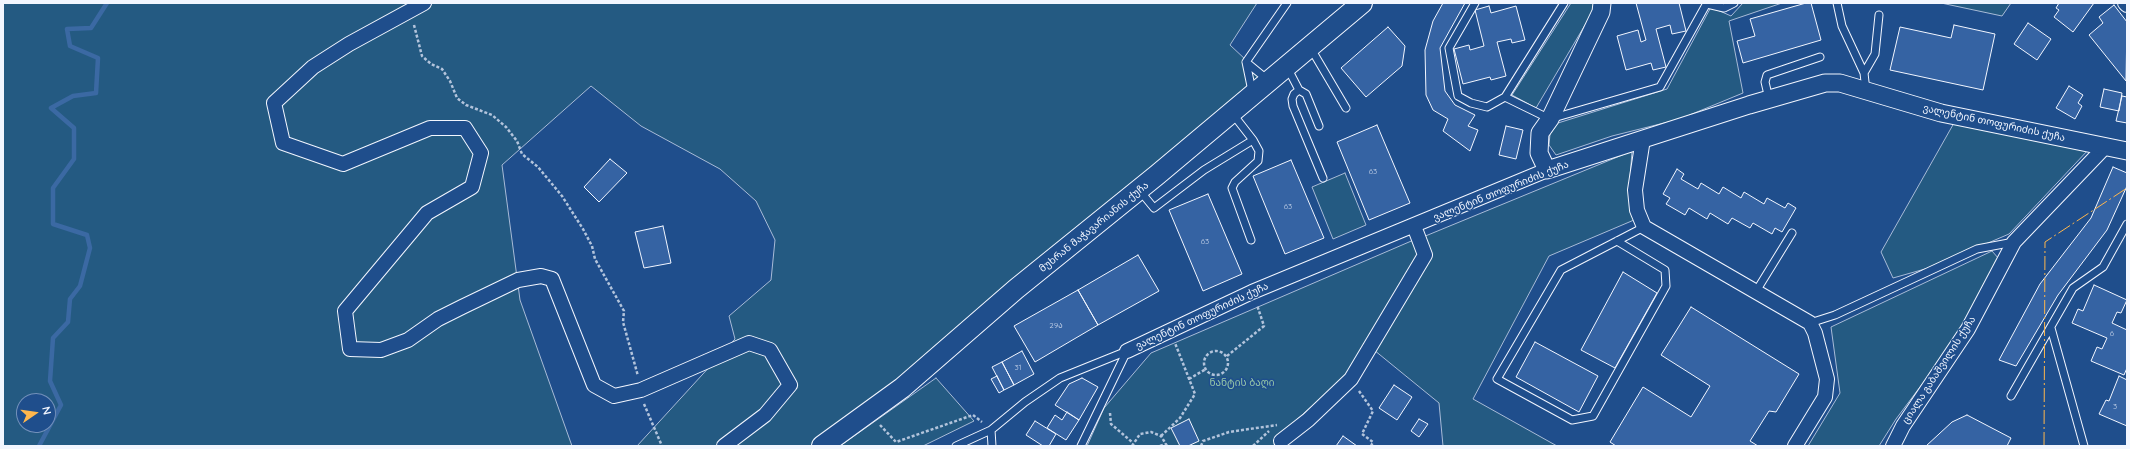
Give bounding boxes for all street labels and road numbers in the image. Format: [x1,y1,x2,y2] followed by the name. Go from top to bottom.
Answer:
[1922,102,2066,144] street label: ვალენტინ თოფურიძის ქუჩა
[1431,158,1571,224] street label: ვალენტინ თოფურიძის ქუჩა
[1037,179,1151,275] street label: მუხრან მაჭავარიანის ქუჩა
[1134,280,1270,352] street label: ვალენტინ თოფურიძის ქუჩა
[1900,314,1978,426] street label: ციალა გაბაშვილის ქუჩა

